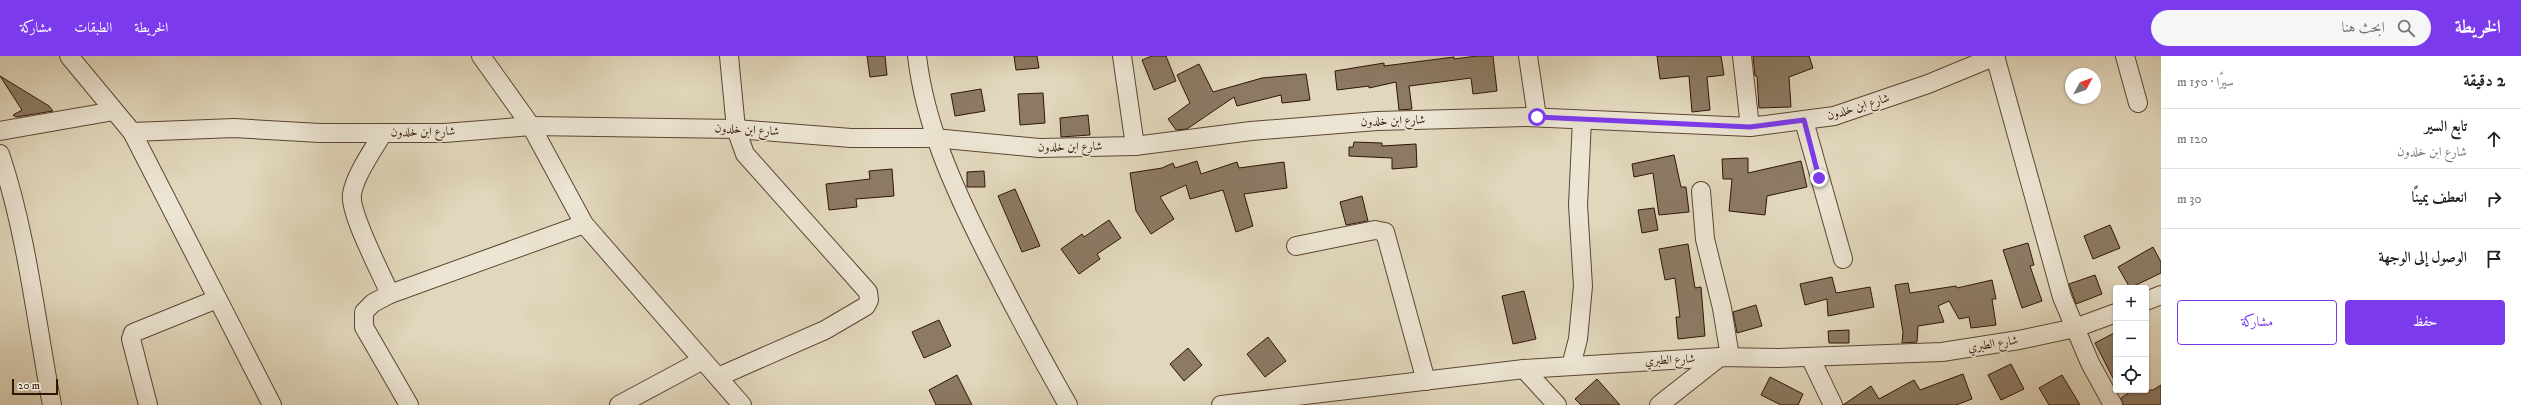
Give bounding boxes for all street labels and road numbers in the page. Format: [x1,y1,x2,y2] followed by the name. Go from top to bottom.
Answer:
[1825,90,1892,126] street label: شارع ابن خلدون
[1360,112,1426,133] street label: شارع ابن خلدون
[714,121,780,142] street label: شارع ابن خلدون
[391,124,456,143] street label: شارع ابن خلدون
[1038,139,1103,158] street label: شارع ابن خلدون
[1967,333,2020,358] street label: شارع الطبري
[1644,351,1696,372] street label: شارع الطبري

